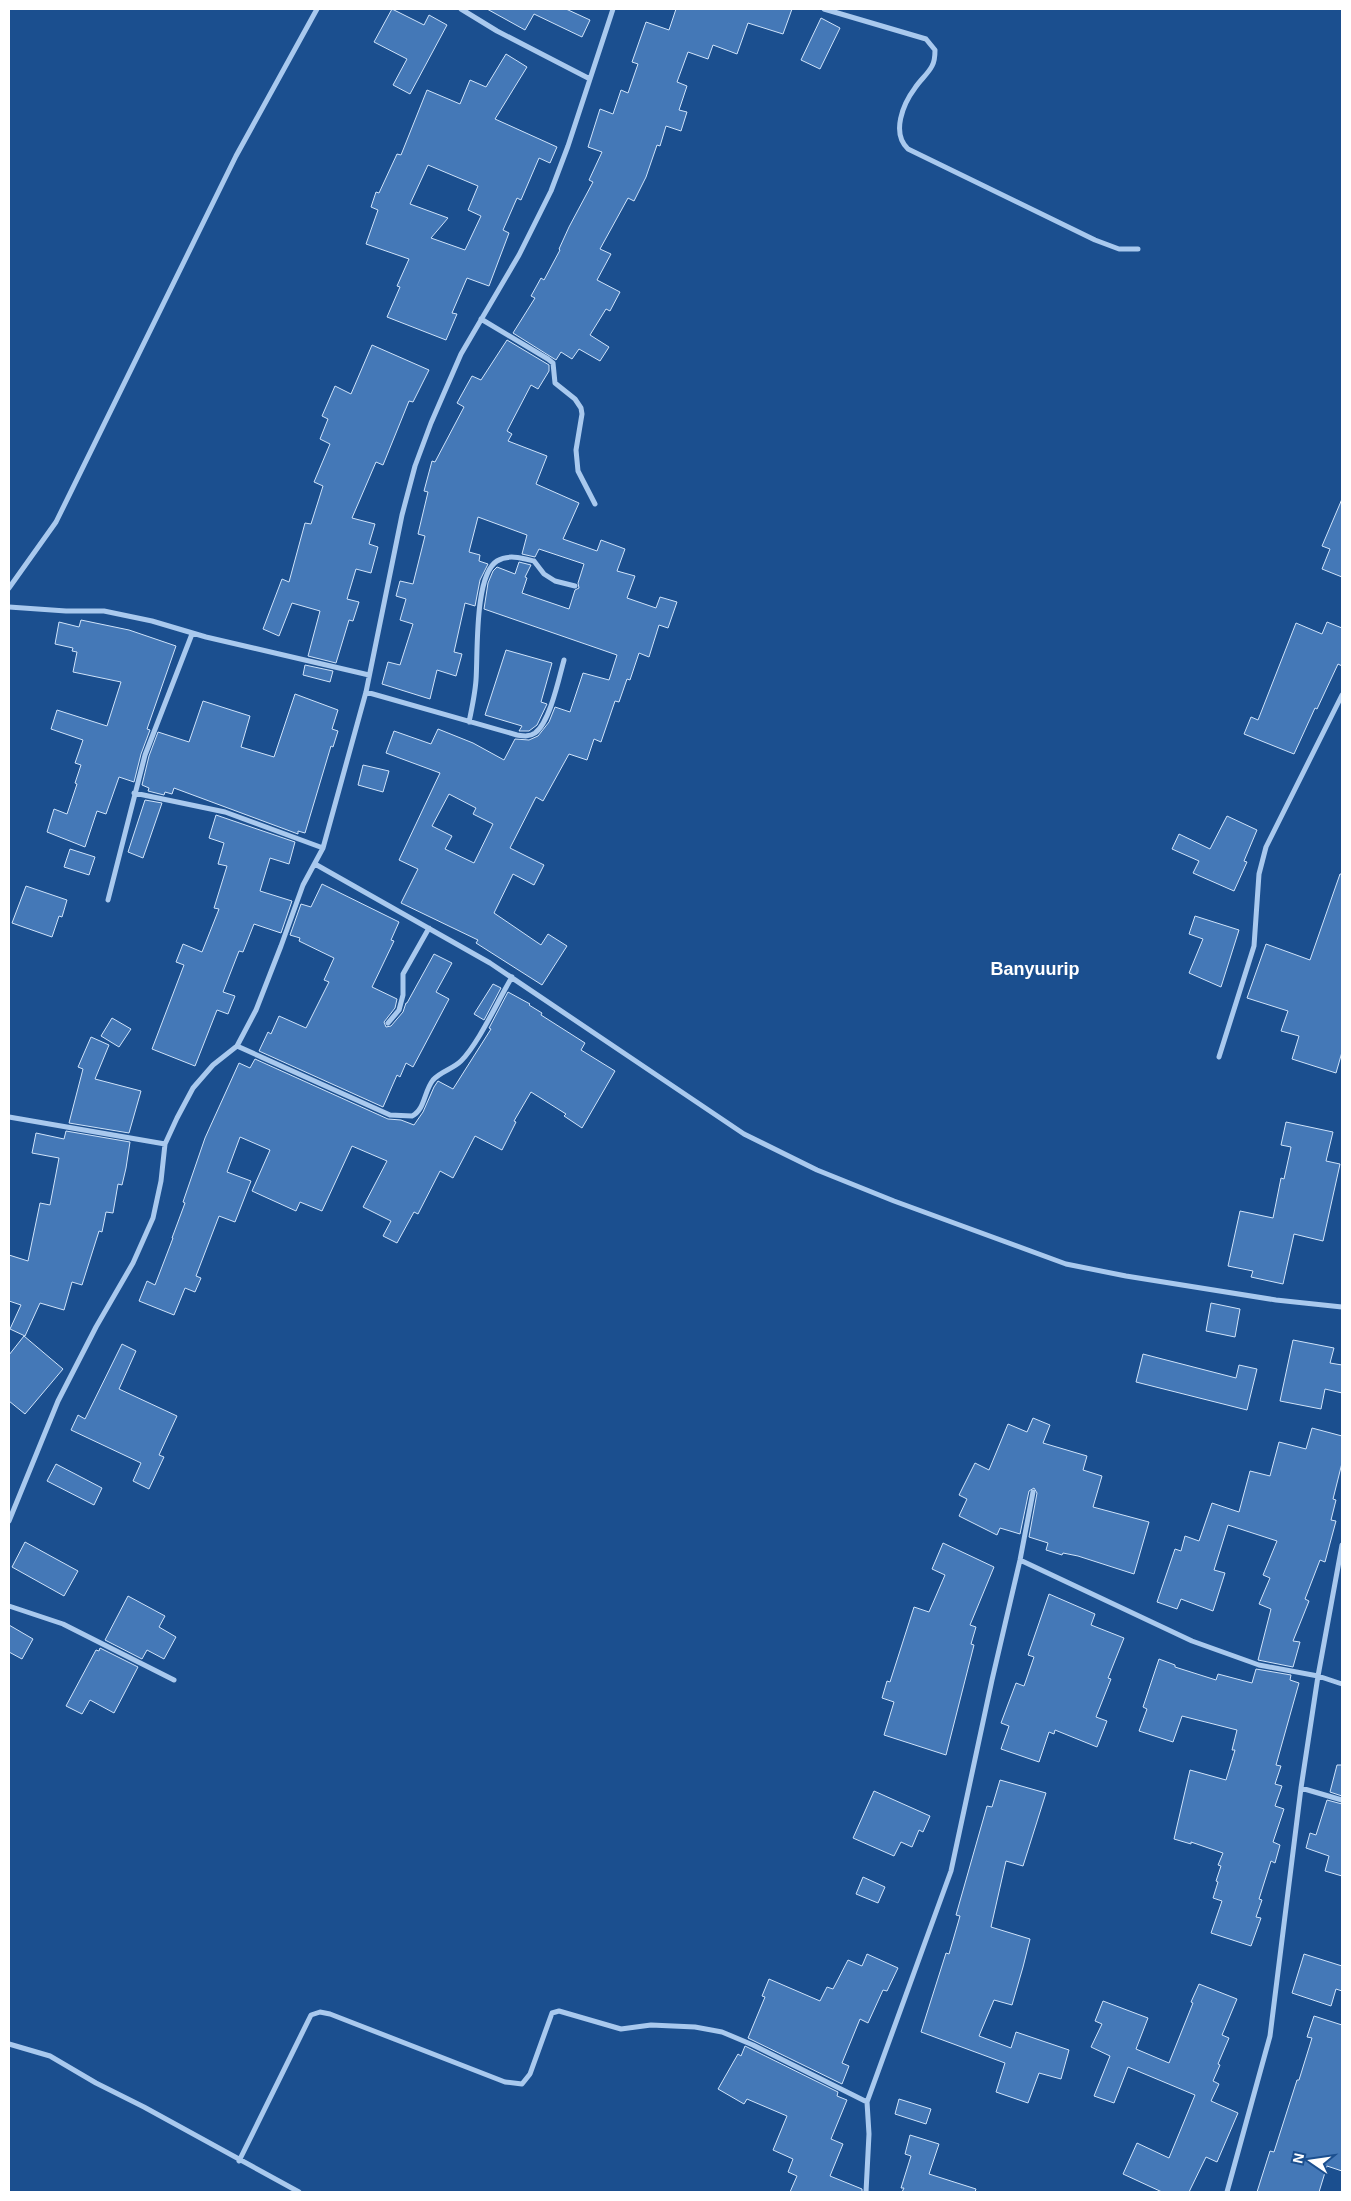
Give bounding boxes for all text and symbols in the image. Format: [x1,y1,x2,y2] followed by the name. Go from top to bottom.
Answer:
[990,959,1080,979] district label: Banyuurip
[1286,2136,1336,2186] north arrow
[1289,2151,1307,2165] text: N

